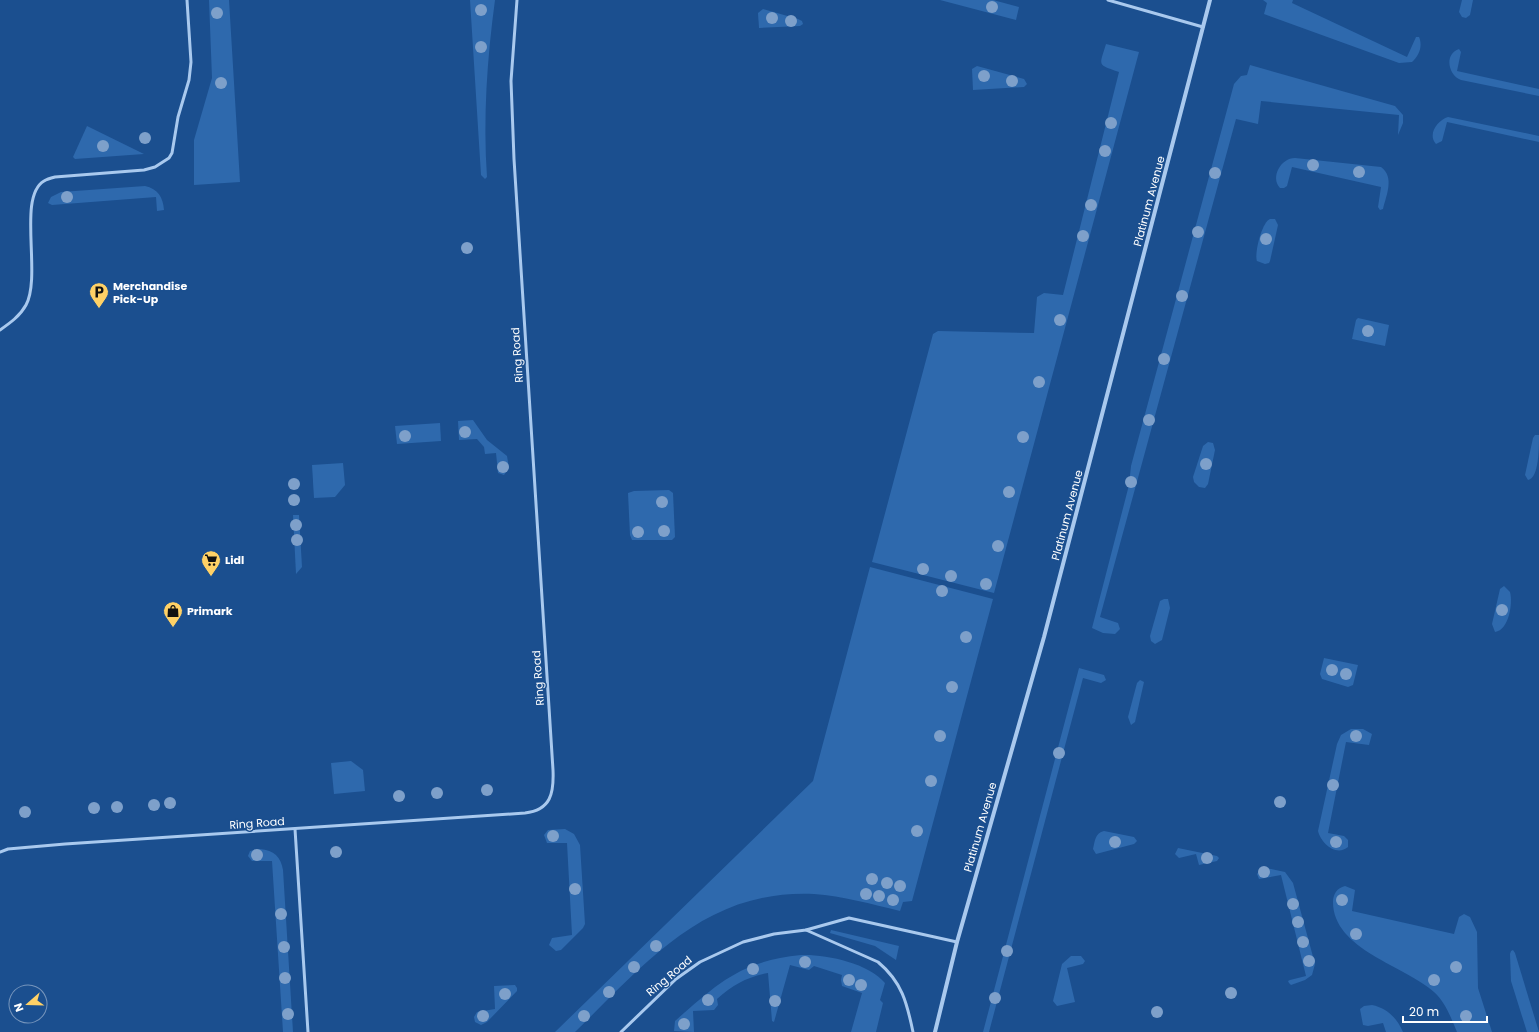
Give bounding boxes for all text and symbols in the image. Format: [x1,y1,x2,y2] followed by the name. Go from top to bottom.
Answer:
[1129,154,1169,248] street label: Platinum Avenue
[113,278,187,307] place label: Merchandise Pick-Up
[88,281,110,309] parking icon: Merchandise Pick-Up
[507,327,527,383] street label: Ring Road
[1047,468,1087,562] street label: Platinum Avenue
[200,549,222,577] supermarket icon: Lidl
[225,552,244,568] place label: Lidl
[162,600,184,628] shop icon: Primark
[187,603,233,619] place label: Primark
[528,650,548,706] street label: Ring Road
[960,780,1001,874] street label: Platinum Avenue
[229,813,285,833] street label: Ring Road
[643,952,695,1000] street label: Ring Road
[8,984,48,1024] north arrow
[1403,998,1487,1024] scale bar
[10,1001,28,1014] text: N
[1409,1003,1439,1020] text: 20 m

